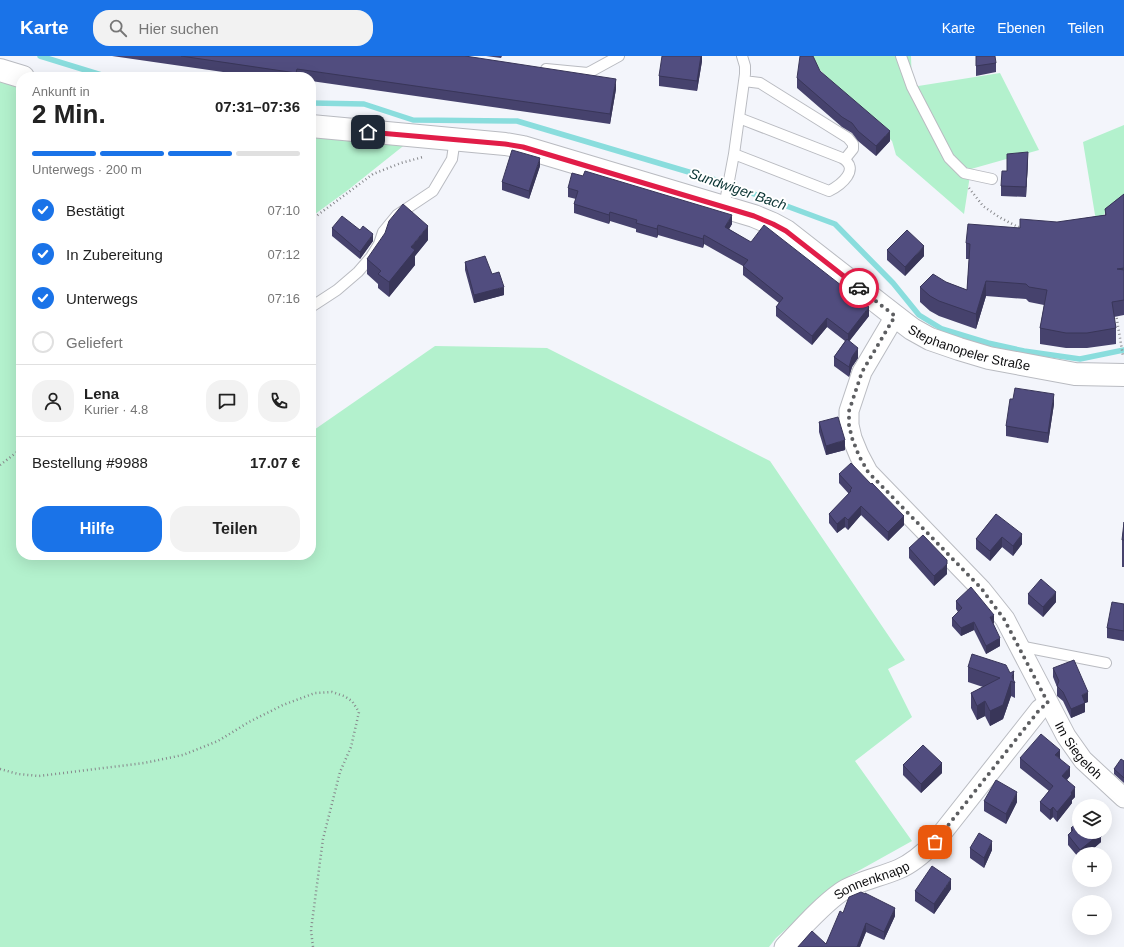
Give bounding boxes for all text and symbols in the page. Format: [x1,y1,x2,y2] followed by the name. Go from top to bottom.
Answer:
[93,10,373,46] search box
[20,17,69,38] text: Karte
[107,17,129,39] icon: search
[139,20,219,37] text: Hier suchen
[942,20,975,36] text: Karte
[997,20,1045,36] text: Ebenen
[1067,20,1104,36] text: Teilen
[32,84,90,99] text: Ankunft in
[215,98,300,115] text: 07:31–07:36
[32,99,106,129] text: 2 Min.
[351,115,385,149] pin
[357,121,379,143] icon: home
[32,162,142,177] text: Unterwegs · 200 m
[687,165,789,213] water label: Sundwiger Bach
[32,199,54,221] icon: check
[66,202,124,219] text: Bestätigt
[267,203,300,218] text: 07:10
[32,243,54,265] icon: check
[66,246,163,263] text: In Zubereitung
[267,247,300,262] text: 07:12
[839,268,879,308] courier
[848,277,870,299] icon: car
[32,287,54,309] icon: check
[66,290,138,307] text: Unterwegs
[267,291,300,306] text: 07:16
[906,322,1031,374] street label: Stephanopeler Straße
[66,334,123,351] text: Geliefert
[32,380,74,422] button: person
[206,380,248,422] button: chat
[258,380,300,422] button: phone
[84,385,119,402] text: Lena
[84,402,148,417] text: Kurier · 4.8
[32,454,148,471] text: Bestellung #9988
[250,454,300,471] text: 17.07 €
[32,506,162,552] button: Hilfe
[170,506,300,552] button: Teilen
[1052,719,1105,782] street label: Im Siegeloh
[1072,799,1112,935] map controls
[1072,799,1112,839] button: layers
[918,825,952,859] pin
[924,831,946,853] icon: bag
[1072,847,1112,887] button: +
[831,858,912,903] street label: Sonnenknapp
[1072,895,1112,935] button: −

